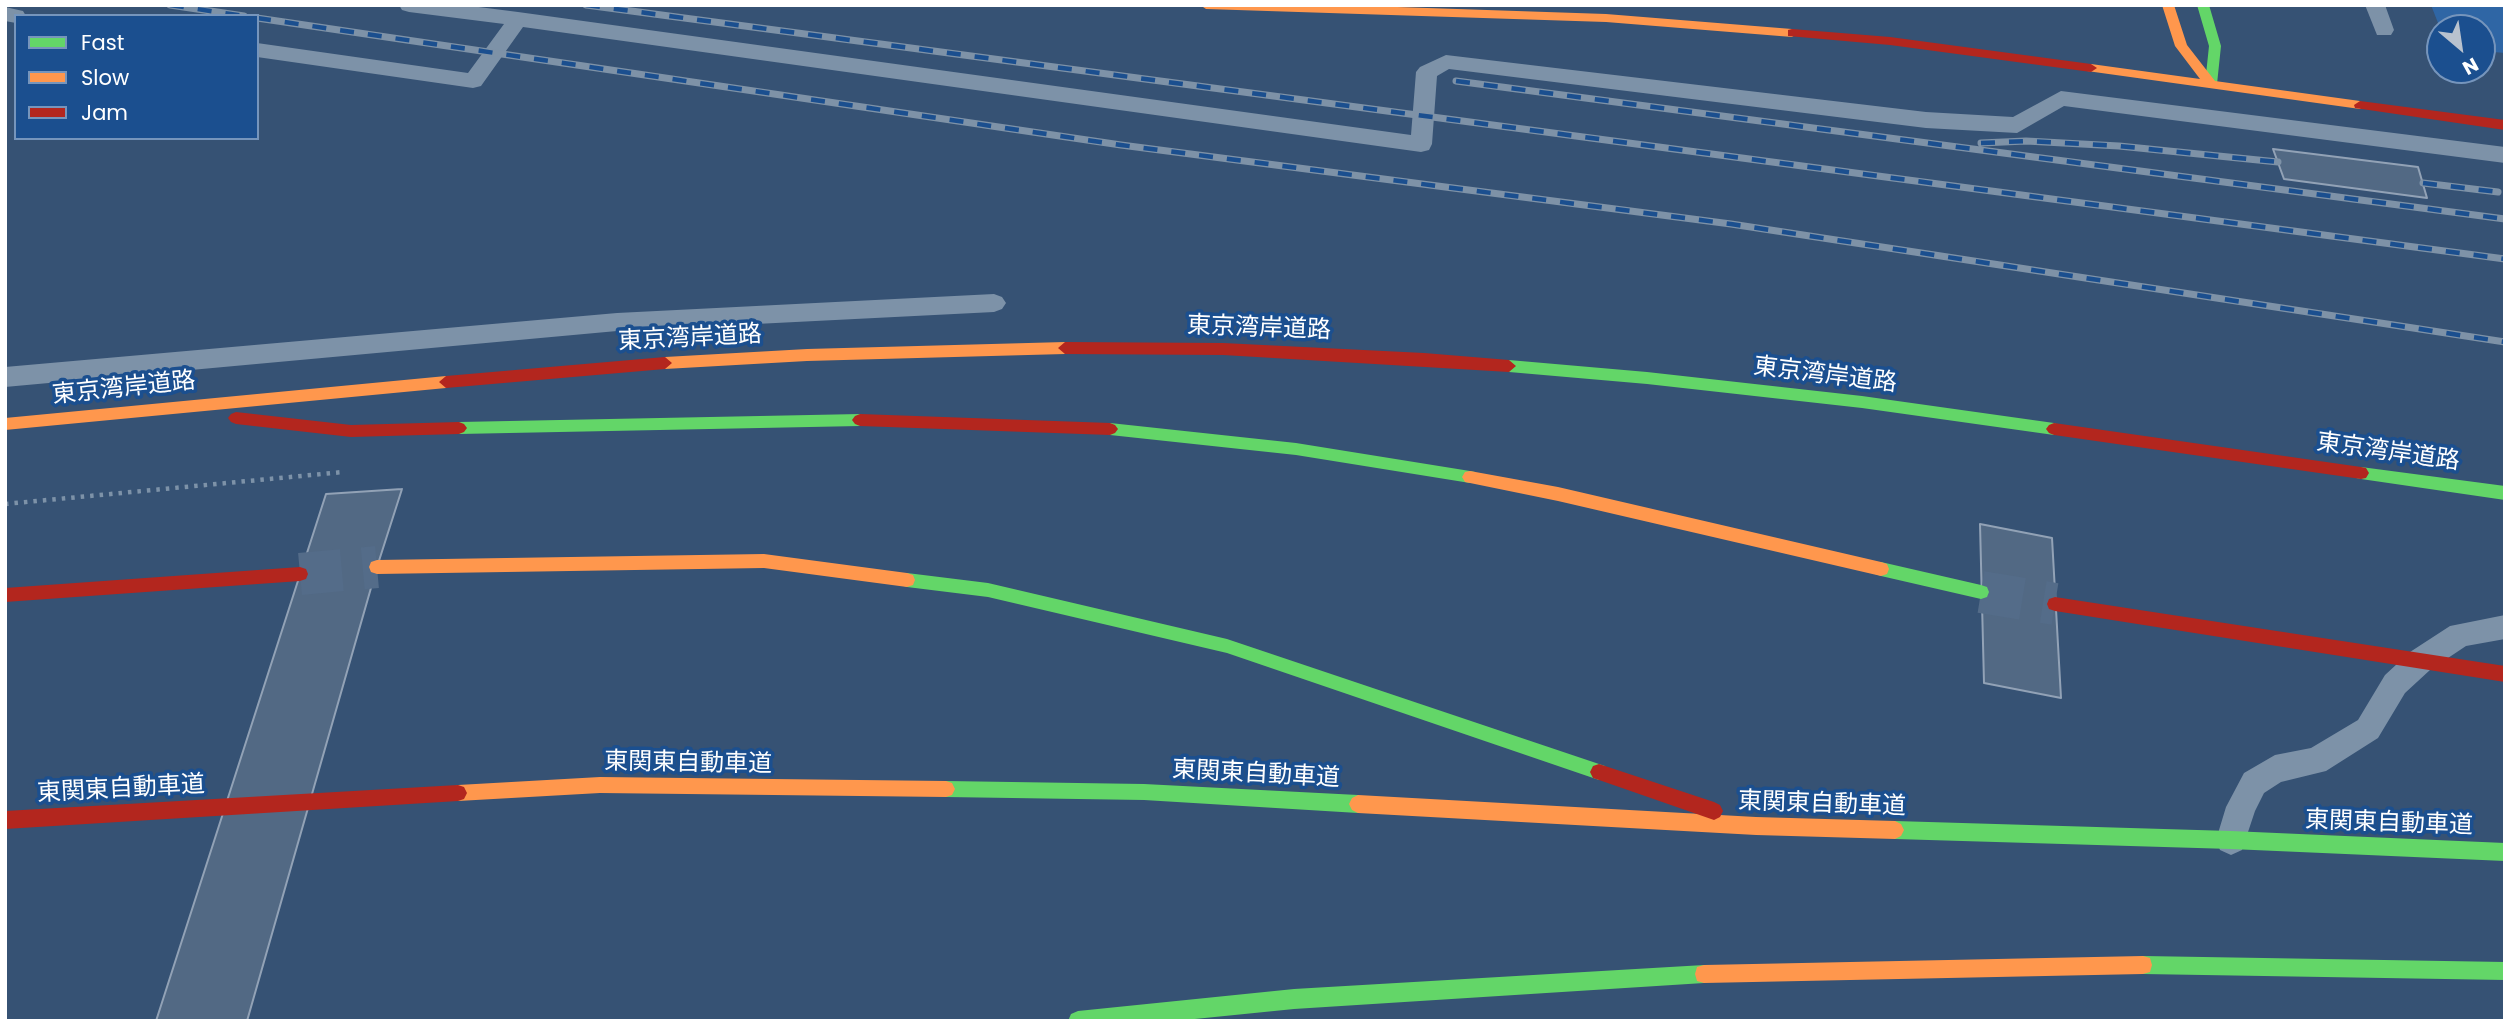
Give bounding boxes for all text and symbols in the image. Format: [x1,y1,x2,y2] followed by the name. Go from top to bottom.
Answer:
[14,14,259,140] legend
[2426,14,2496,84] north arrow
[81,28,124,57] text: Fast
[2458,51,2483,81] text: N
[81,63,129,92] text: Slow
[81,98,128,127] text: Jam
[1187,312,1331,346] street label: 東京湾岸道路
[617,321,763,357] street label: 東京湾岸道路
[1752,353,1898,399] street label: 東京湾岸道路
[51,367,197,411] street label: 東京湾岸道路
[2315,429,2461,477] street label: 東京湾岸道路
[604,748,772,780] street label: 東関東自動車道
[1171,756,1341,794] street label: 東関東自動車道
[36,771,206,809] street label: 東関東自動車道
[1738,788,1906,822] street label: 東関東自動車道
[2305,807,2473,841] street label: 東関東自動車道

